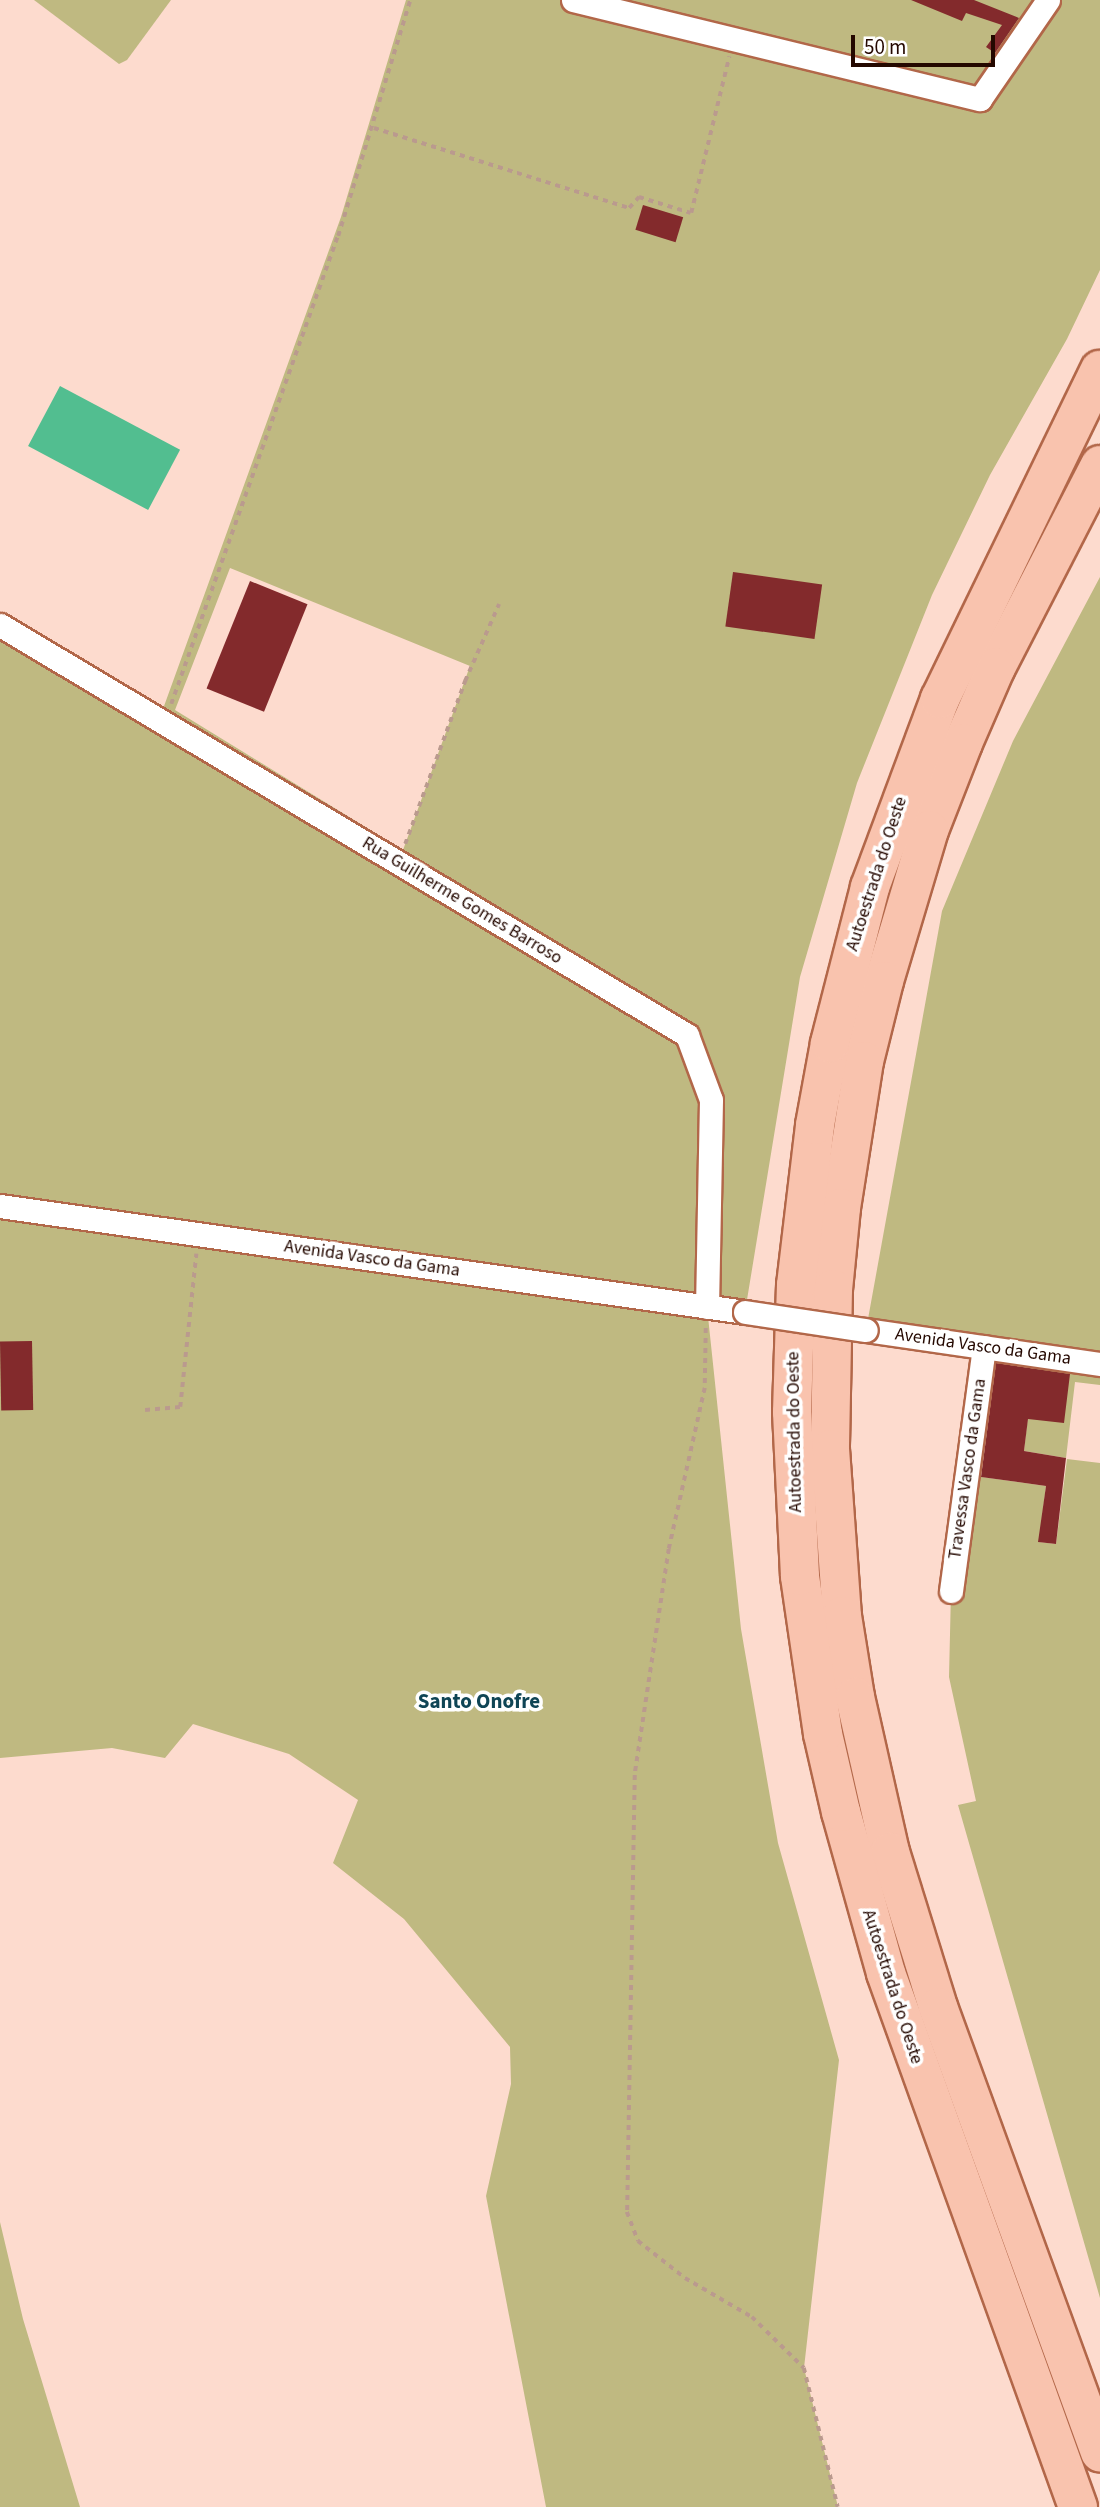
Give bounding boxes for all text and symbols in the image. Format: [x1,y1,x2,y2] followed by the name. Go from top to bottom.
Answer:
[855,21,998,65] scale bar
[864,32,906,62] text: 50 m
[842,794,912,954] street label: Autoestrada do Oeste
[358,833,566,969] street label: Rua Guilherme Gomes Barroso
[283,1236,461,1282] street label: Avenida Vasco da Gama
[894,1324,1072,1370] street label: Avenida Vasco da Gama
[783,1351,807,1513] street label: Autoestrada do Oeste
[945,1377,991,1561] street label: Travessa Vasco da Gama
[418,1688,540,1714] district label: Santo Onofre
[857,1907,927,2067] street label: Autoestrada do Oeste

